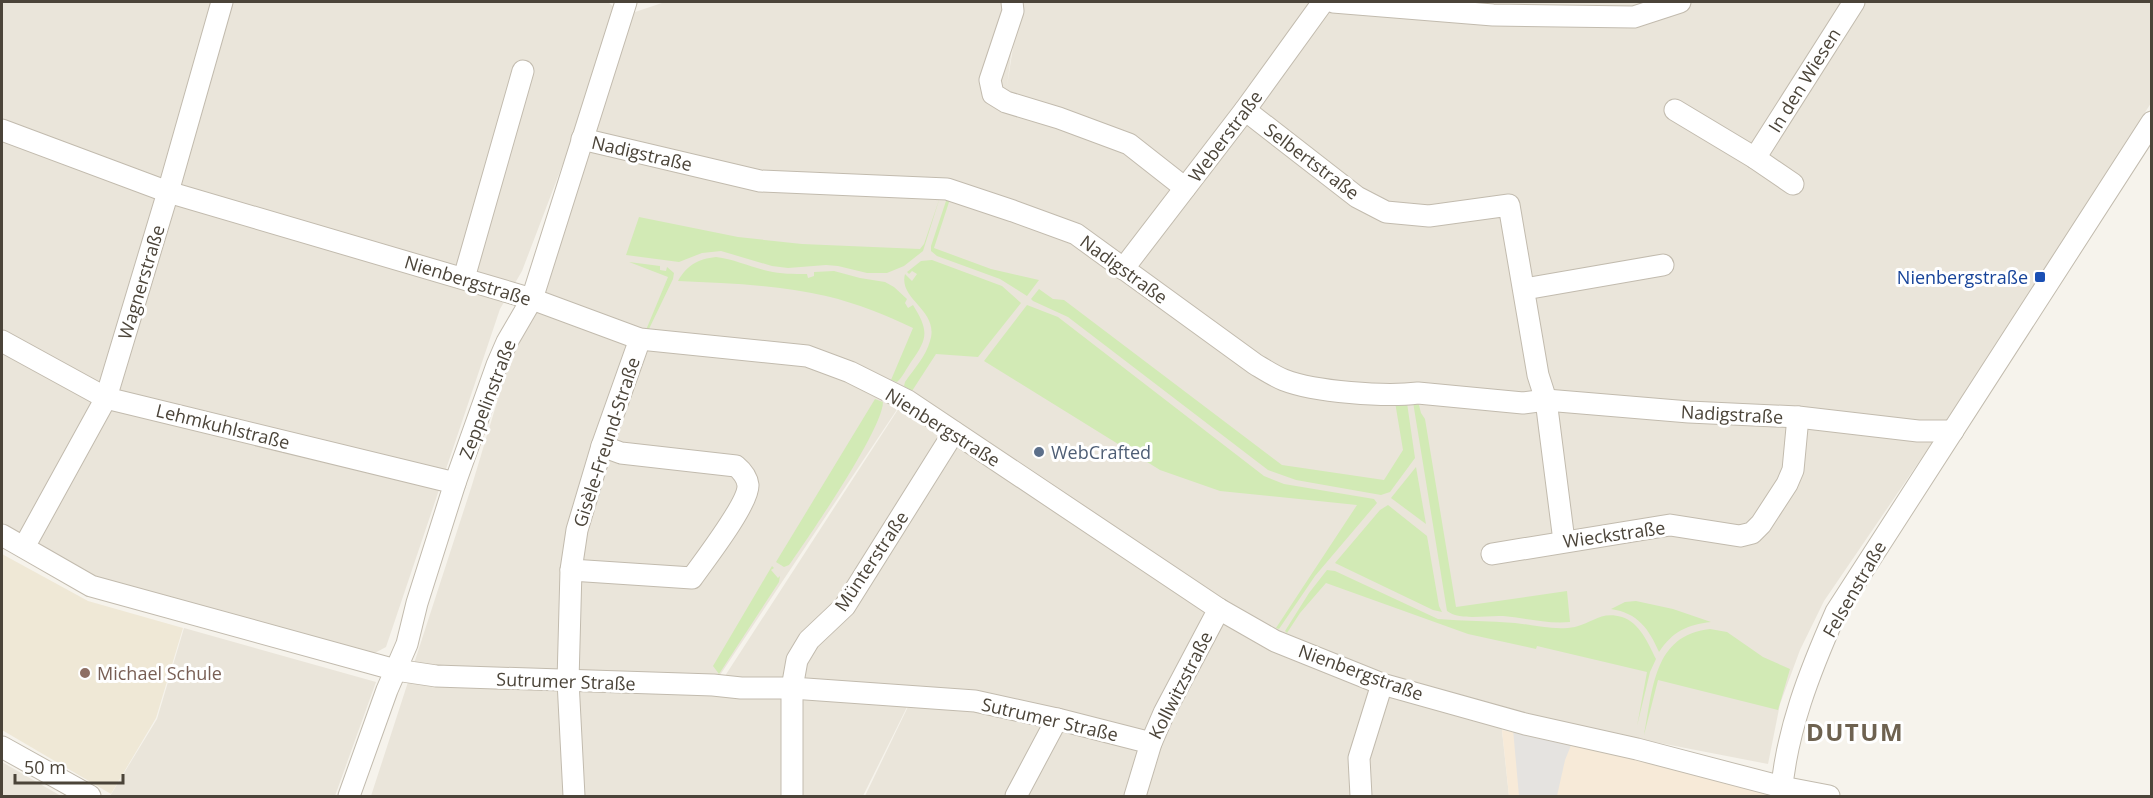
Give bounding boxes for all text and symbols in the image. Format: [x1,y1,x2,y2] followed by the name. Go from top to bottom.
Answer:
[1762,23,1846,137] street label: In den Wiesen
[1183,85,1267,187] street label: Weberstraße
[1260,117,1364,205] street label: Selbertstraße
[589,130,695,176] street label: Nadigstraße
[112,222,170,342] street label: Wagnerstraße
[1075,229,1173,309] street label: Nadigstraße
[402,249,534,311] street label: Nienbergstraße
[1897,265,2028,289] place label: Nienbergstraße
[2033,270,2047,284] marker: Nienbergstraße
[453,336,521,462] street label: Zeppelinstraße
[567,354,645,530] street label: Gisèle-Freund-Straße
[881,382,1005,472] street label: Nienbergstraße
[154,398,292,454] street label: Lehmkuhlstraße
[1680,399,1784,429] street label: Nadigstraße
[1051,440,1151,464] place label: WebCrafted
[1032,445,1046,459] marker: WebCrafted
[829,506,913,616] street label: Münterstraße
[1561,515,1667,553] street label: Wieckstraße
[1817,537,1891,641] street label: Felsenstraße
[1143,627,1217,743] street label: Kollwitzstraße
[1295,638,1427,706] street label: Nienbergstraße
[97,661,222,685] place label: Michael Schule
[78,666,92,680] marker: Michael Schule
[496,667,636,695] street label: Sutrumer Straße
[979,692,1121,746] street label: Sutrumer Straße
[1806,715,1904,748] district label: DUTUM
[15,747,123,785] scale bar
[24,755,66,779] text: 50 m

